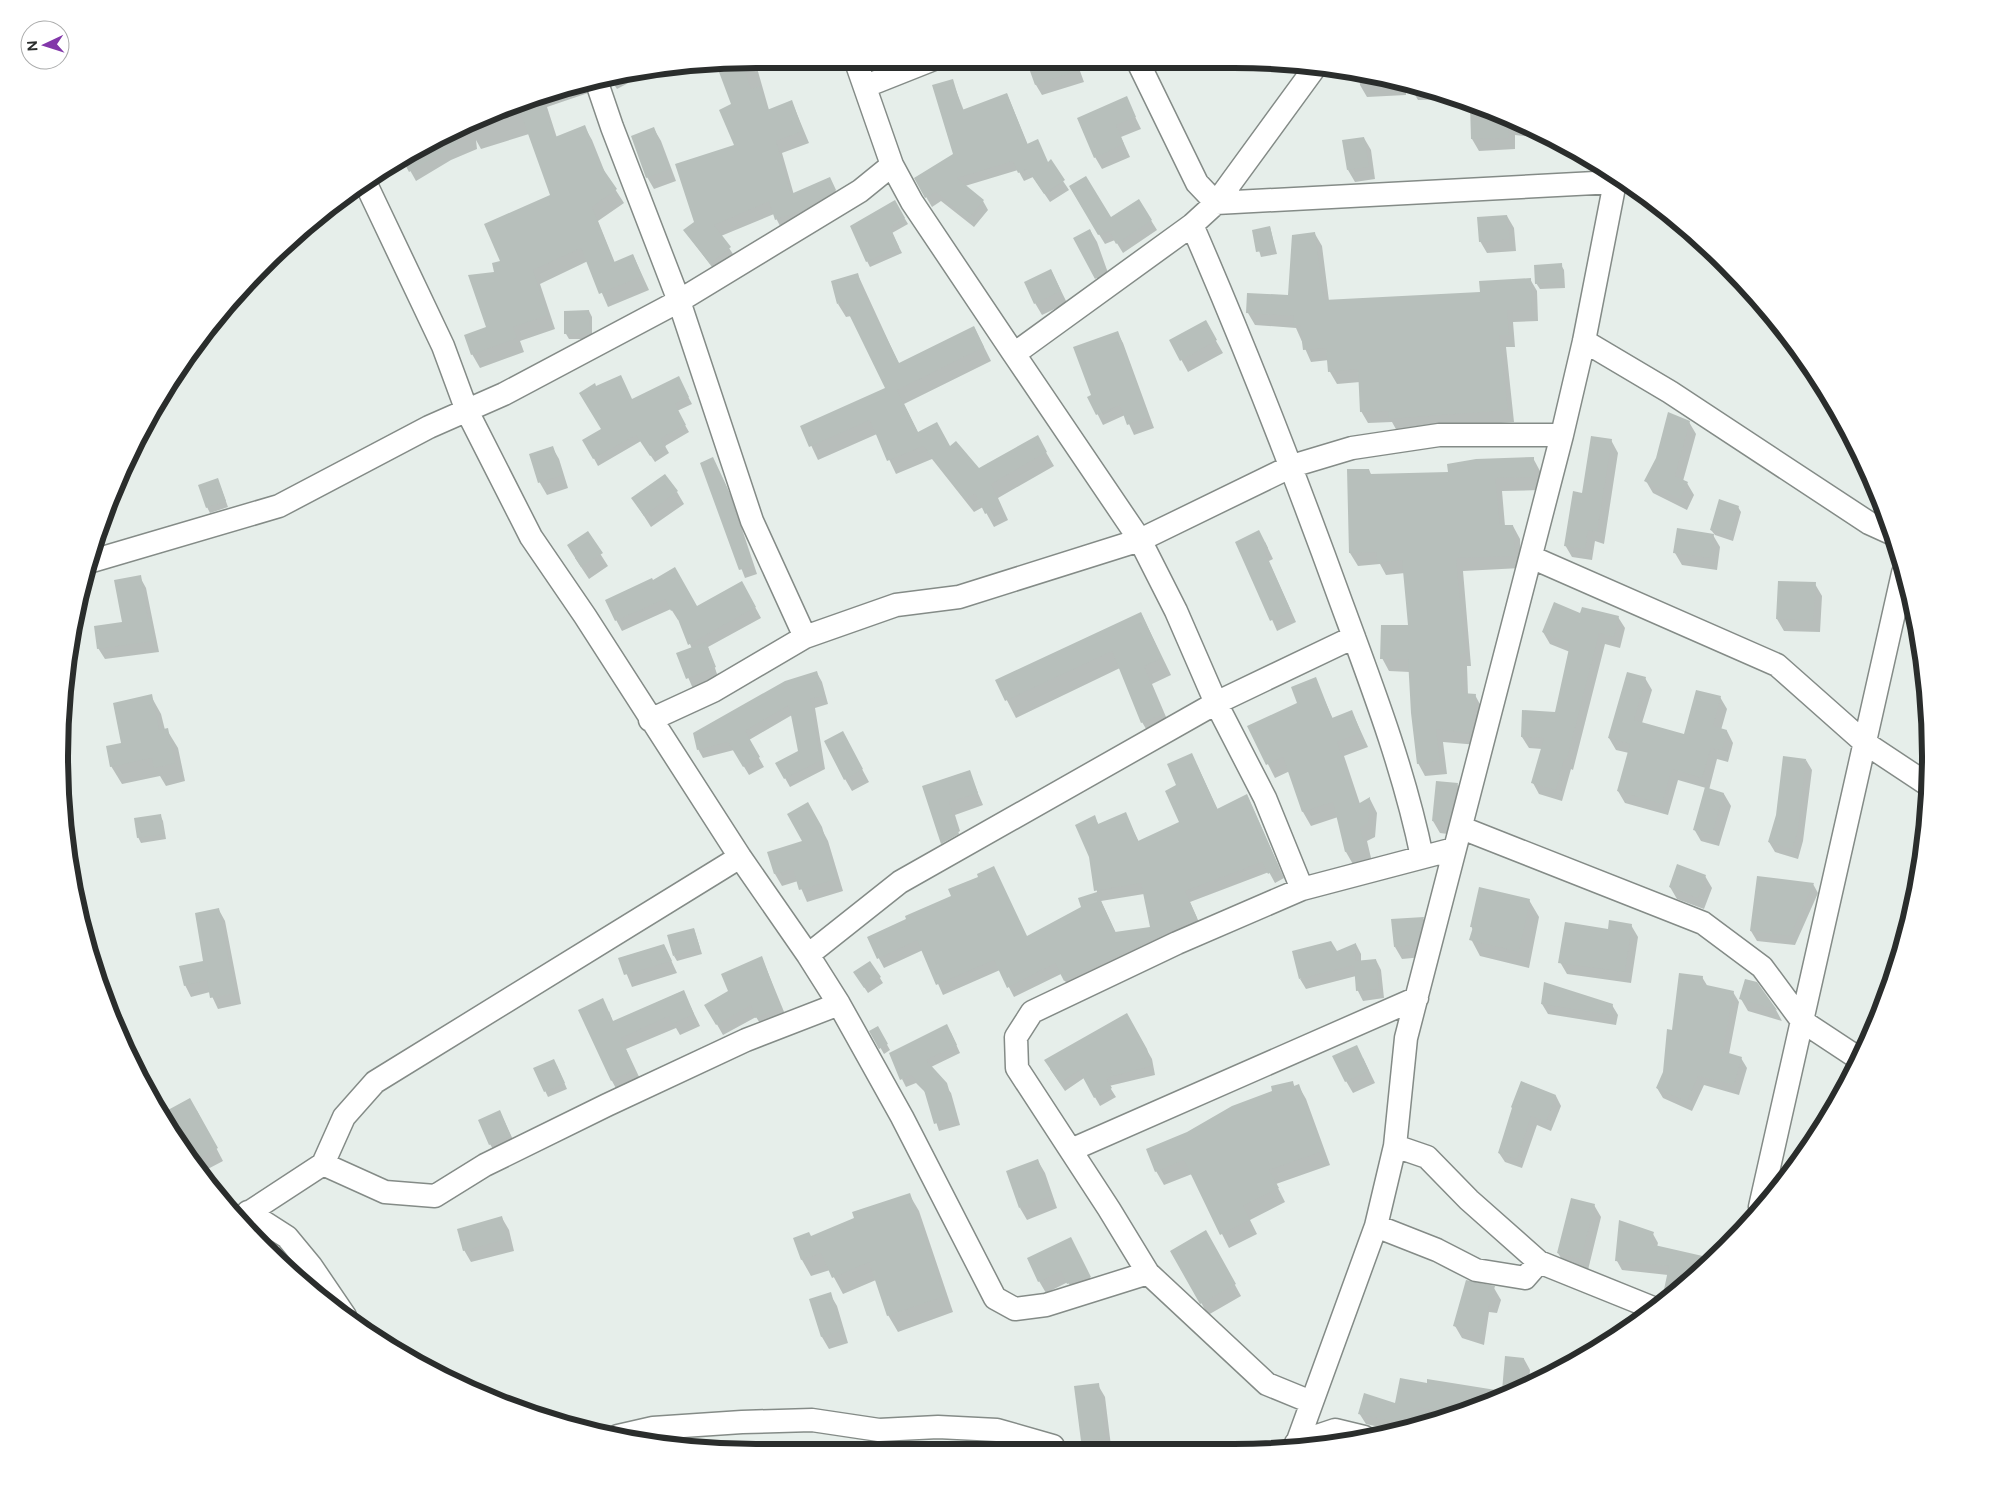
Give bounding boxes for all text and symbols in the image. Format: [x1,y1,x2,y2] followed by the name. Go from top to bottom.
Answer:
[20,20,70,70] north arrow
[24,40,41,52] text: N

